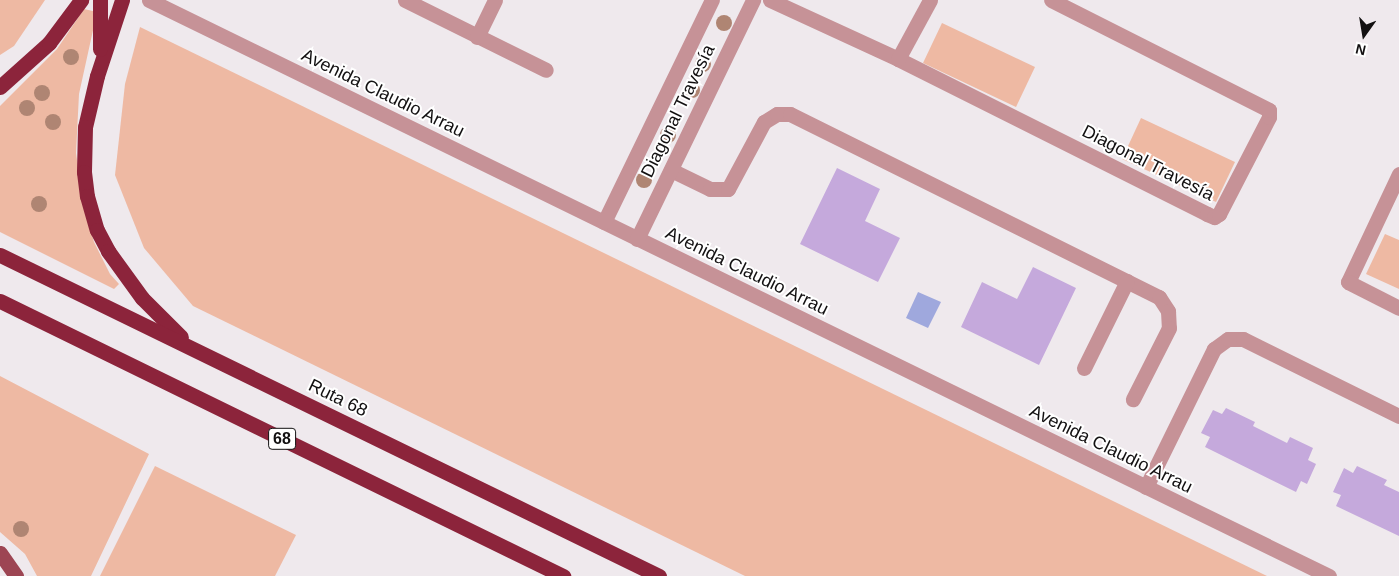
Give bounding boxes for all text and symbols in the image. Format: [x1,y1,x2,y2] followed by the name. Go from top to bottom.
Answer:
[1339,10,1389,60] north arrow
[636,41,720,181] street label: Diagonal Travesía
[1354,41,1367,59] text: N
[297,44,469,142] street label: Avenida Claudio Arrau
[1078,120,1218,206] street label: Diagonal Travesía
[661,222,833,320] street label: Avenida Claudio Arrau
[305,374,371,422] street label: Ruta 68
[1025,400,1197,498] street label: Avenida Claudio Arrau
[267,426,297,452] road number: 68

